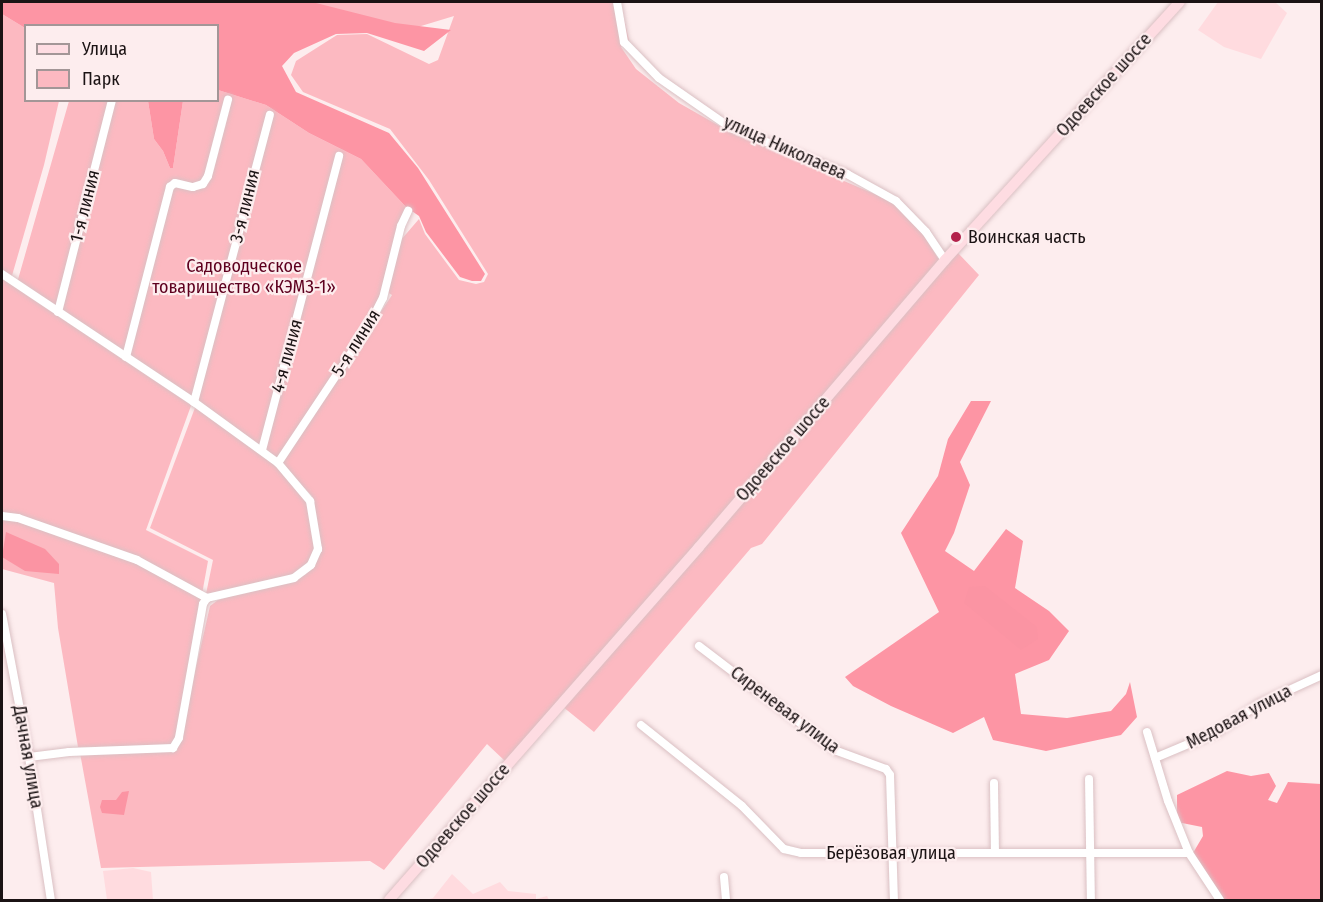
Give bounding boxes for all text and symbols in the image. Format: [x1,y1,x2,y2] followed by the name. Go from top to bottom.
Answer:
[24,24,219,102] legend
[1052,29,1156,141] street label: Одоевское шоссе
[82,38,127,60] text: Улица
[82,68,120,90] text: Парк
[720,111,850,185] street label: улица Николаева
[225,167,265,245] street label: 3-я линия
[66,168,104,244] street label: 1-я линия
[968,226,1085,248] place label: Воинская часть
[949,230,963,244] marker: Воинская часть
[152,256,336,298] park label: Садоводческое товарищество «КЭМЗ-1»
[327,306,385,380] street label: 5-я линия
[267,317,307,395] street label: 4-я линия
[732,392,834,506] street label: Одоевское шоссе
[726,662,844,758] street label: Сиреневая улица
[1183,680,1295,754] street label: Медовая улица
[8,704,48,810] street label: Дачная улица
[412,759,514,873] street label: Одоевское шоссе
[826,842,956,864] street label: Берёзовая улица

